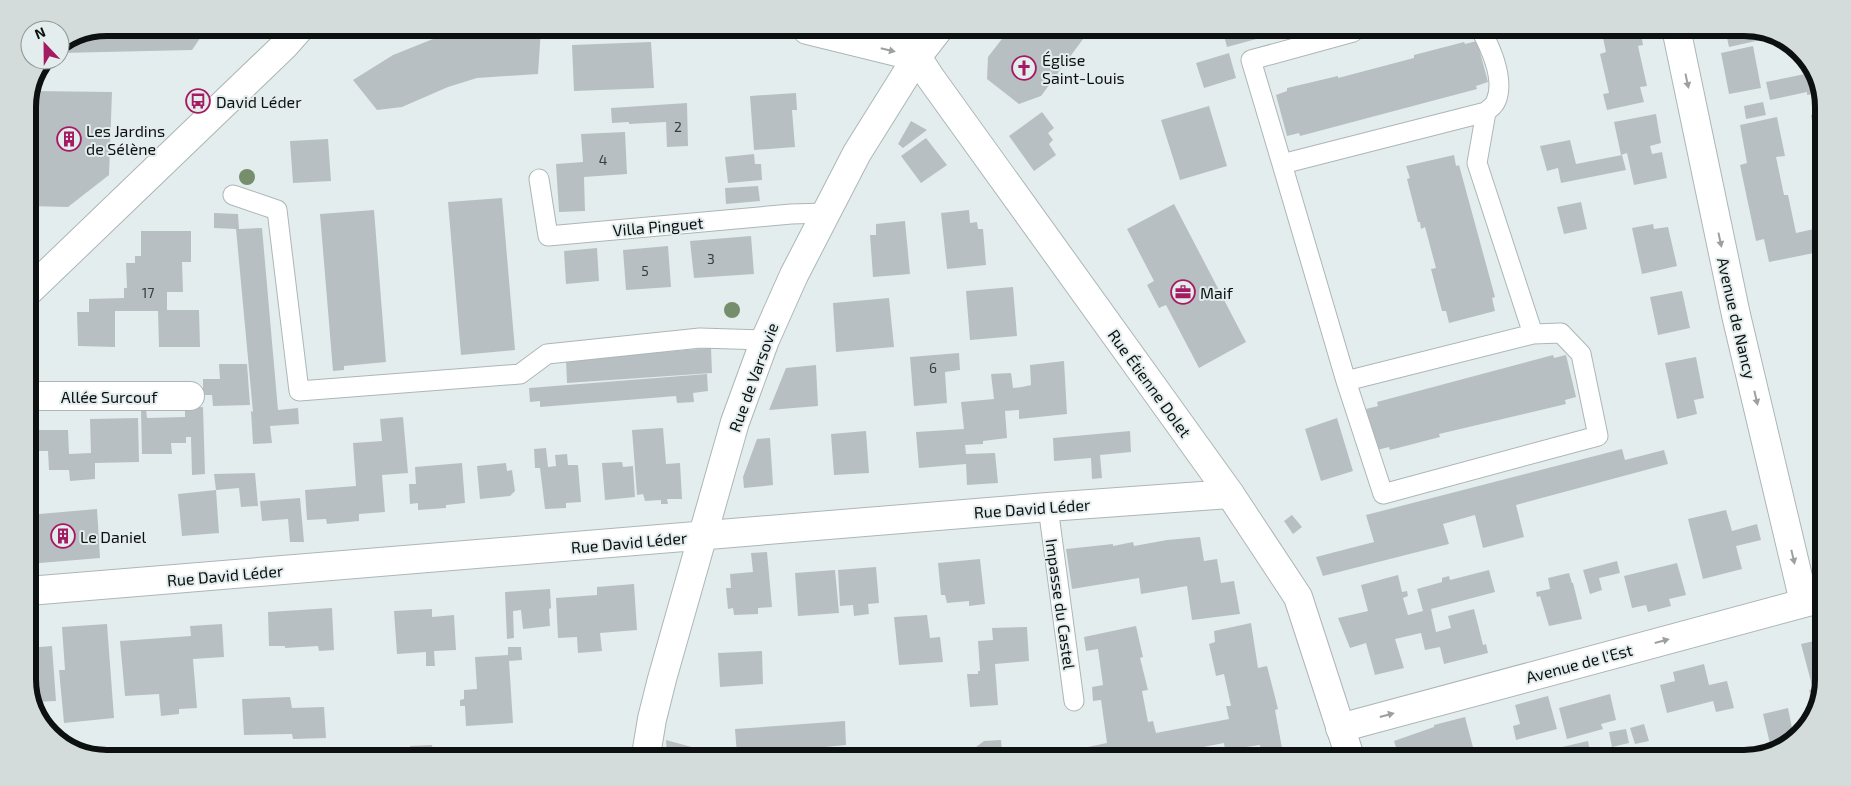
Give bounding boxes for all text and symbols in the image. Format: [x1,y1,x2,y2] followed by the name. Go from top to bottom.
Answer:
[20,20,70,70] north arrow
[32,23,48,42] text: N
[881,46,896,54] one-way arrow
[1042,50,1125,87] place label: Église Saint-Louis
[1011,55,1037,81] church icon: Église Saint-Louis
[1683,73,1691,88] one-way arrow
[185,88,211,114] bus stop icon: David Léder
[216,92,302,111] place label: David Léder
[674,118,682,135] house number: 2
[86,121,165,158] place label: Les Jardins de Sélène
[56,126,82,152] building icon: Les Jardins de Sélène
[599,151,607,168] house number: 4
[612,213,704,239] street label: Villa Pinguet
[1716,232,1724,248] one-way arrow
[707,250,715,267] house number: 3
[1714,255,1760,381] street label: Avenue de Nancy
[641,262,649,279] house number: 5
[1170,279,1196,305] office icon: Maif
[1200,283,1234,302] place label: Maif
[142,284,154,301] house number: 17
[724,320,782,434] street label: Rue de Varsovie
[1104,325,1196,441] street label: Rue Étienne Dolet
[929,359,937,376] house number: 6
[61,387,158,406] street label: Allée Surcouf
[1752,391,1760,406] one-way arrow
[973,494,1091,522] street label: Rue David Léder
[50,523,76,549] building icon: Le Daniel
[80,527,147,546] place label: Le Daniel
[570,527,689,557] street label: Rue David Léder
[1042,537,1080,671] street label: Impasse du Castel
[1789,549,1797,564] one-way arrow
[166,560,285,590] street label: Rue David Léder
[1655,636,1670,644] one-way arrow
[1524,640,1634,686] street label: Avenue de l'Est
[1380,711,1395,719] one-way arrow

